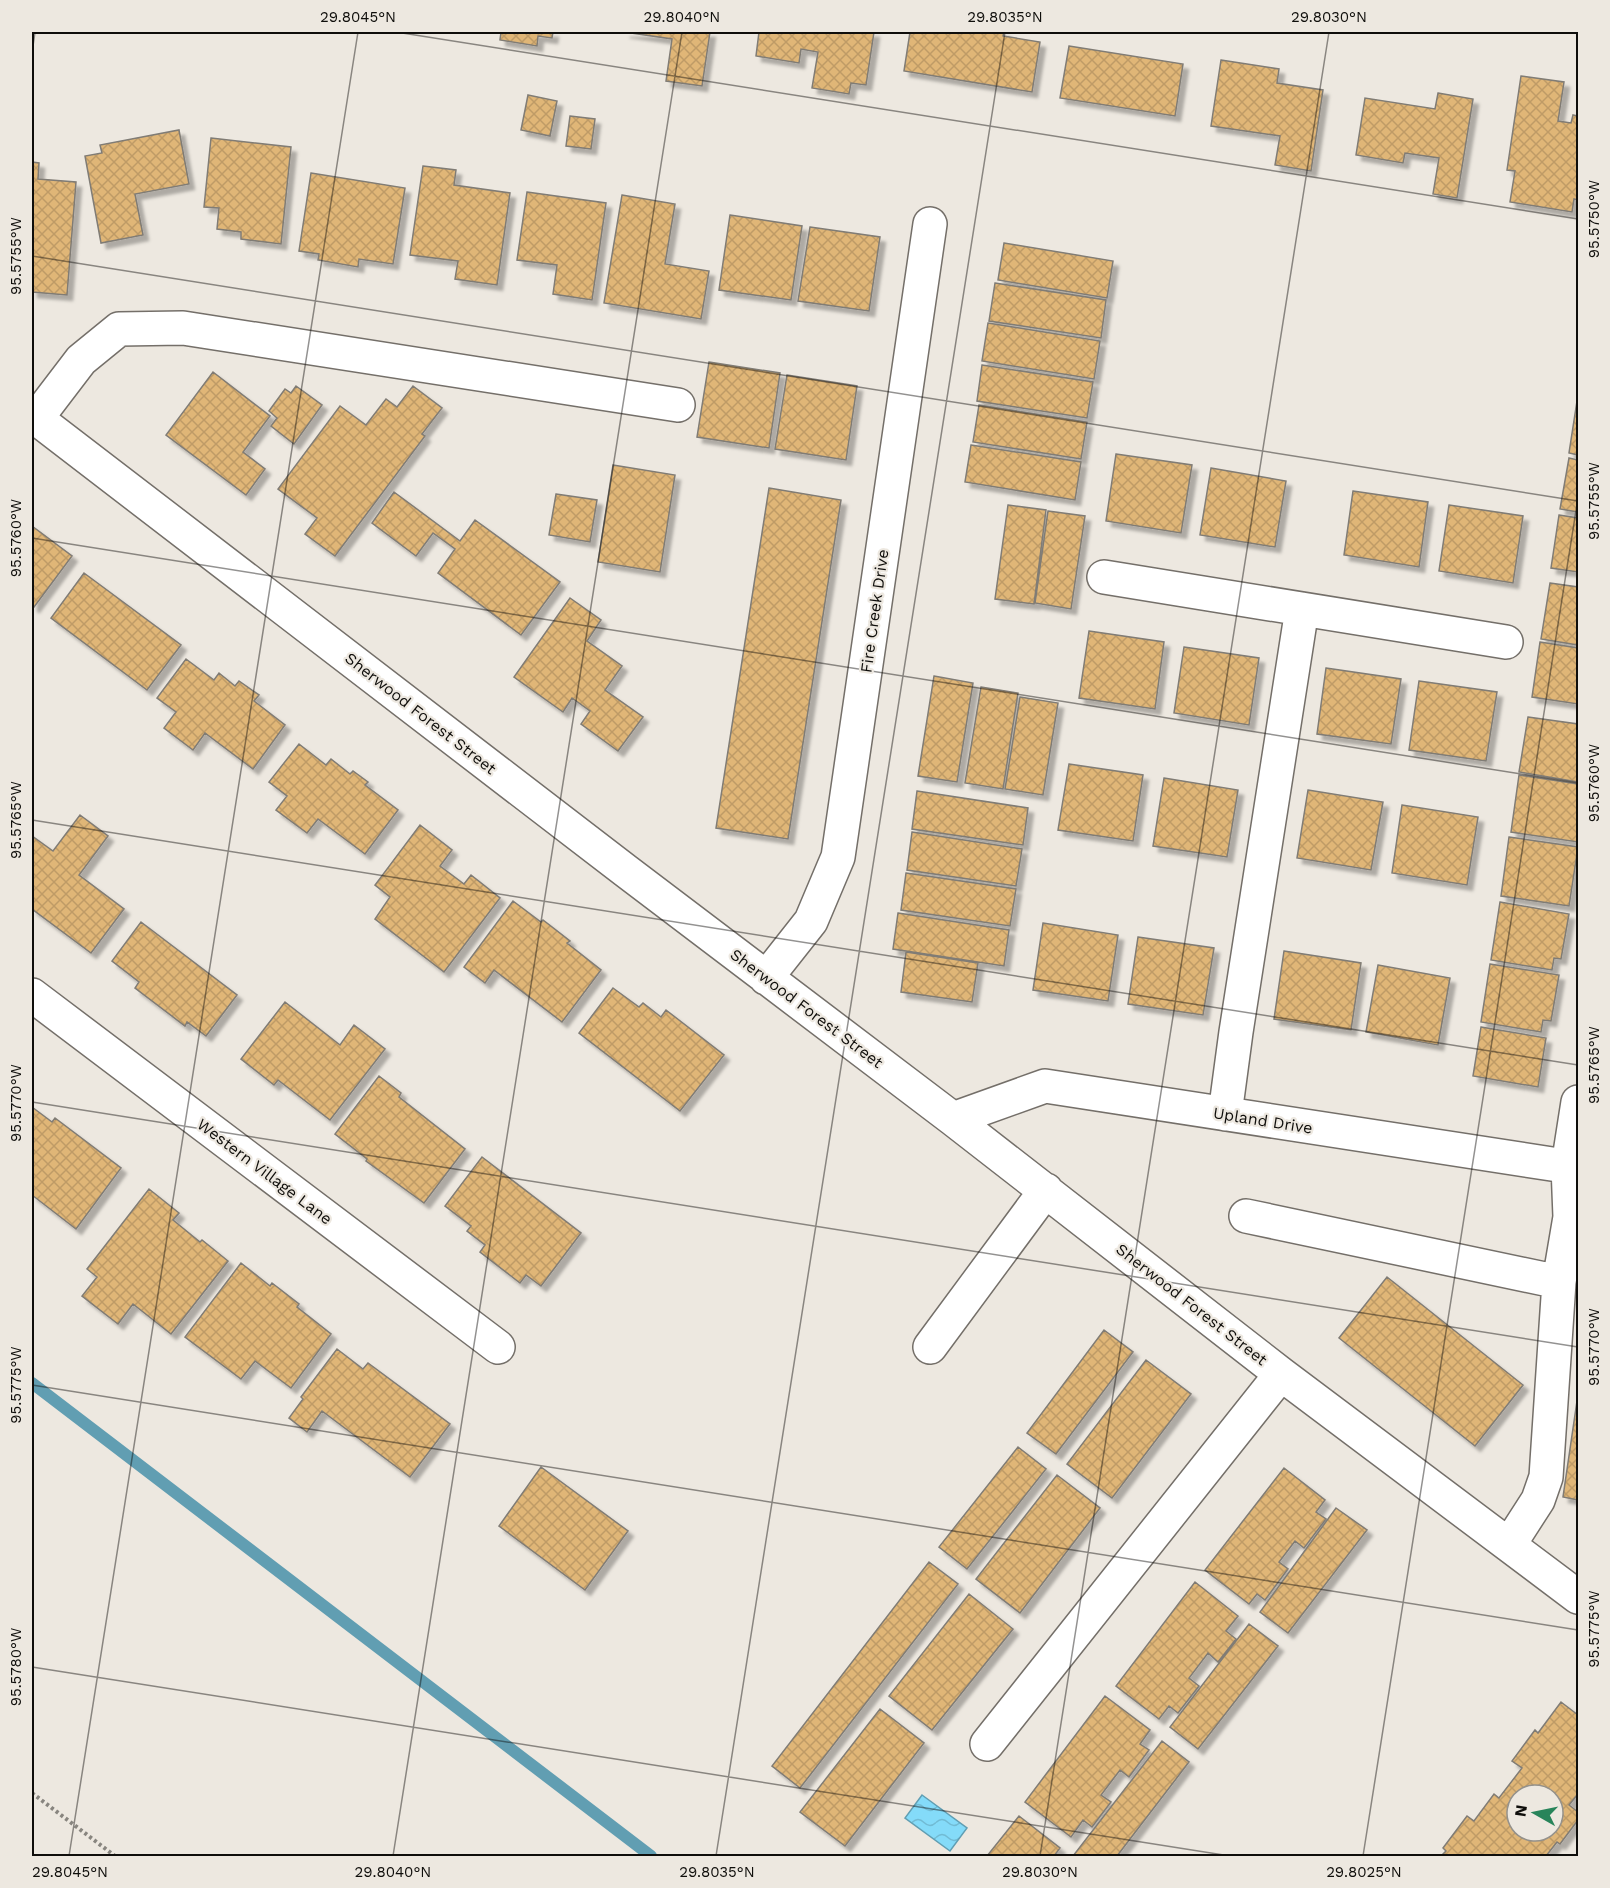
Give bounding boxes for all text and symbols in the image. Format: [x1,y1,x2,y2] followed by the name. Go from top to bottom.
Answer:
[320,8,396,26] text: 29.8045°N
[644,8,720,26] text: 29.8040°N
[967,8,1043,26] text: 29.8035°N
[1291,8,1367,26] text: 29.8030°N
[1585,180,1603,258] text: 95.5750°W
[7,217,25,295] text: 95.5755°W
[1585,462,1603,540] text: 95.5755°W
[7,499,25,577] text: 95.5760°W
[856,548,893,674] street label: Fire Creek Drive
[341,649,500,778] street label: Sherwood Forest Street
[1585,744,1603,822] text: 95.5760°W
[7,781,25,859] text: 95.5765°W
[727,945,887,1072] street label: Sherwood Forest Street
[1585,1026,1603,1104] text: 95.5765°W
[7,1064,25,1142] text: 95.5770°W
[1212,1103,1314,1138] street label: Upland Drive
[193,1114,336,1228] street label: Western Village Lane
[1112,1240,1271,1369] street label: Sherwood Forest Street
[1585,1308,1603,1386] text: 95.5770°W
[7,1346,25,1424] text: 95.5775°W
[1585,1590,1603,1668] text: 95.5775°W
[7,1628,25,1706] text: 95.5780°W
[1505,1783,1565,1843] north arrow
[1510,1803,1531,1818] text: N
[32,1863,108,1881] text: 29.8045°N
[355,1863,431,1881] text: 29.8040°N
[679,1863,755,1881] text: 29.8035°N
[1002,1863,1078,1881] text: 29.8030°N
[1326,1863,1402,1881] text: 29.8025°N

